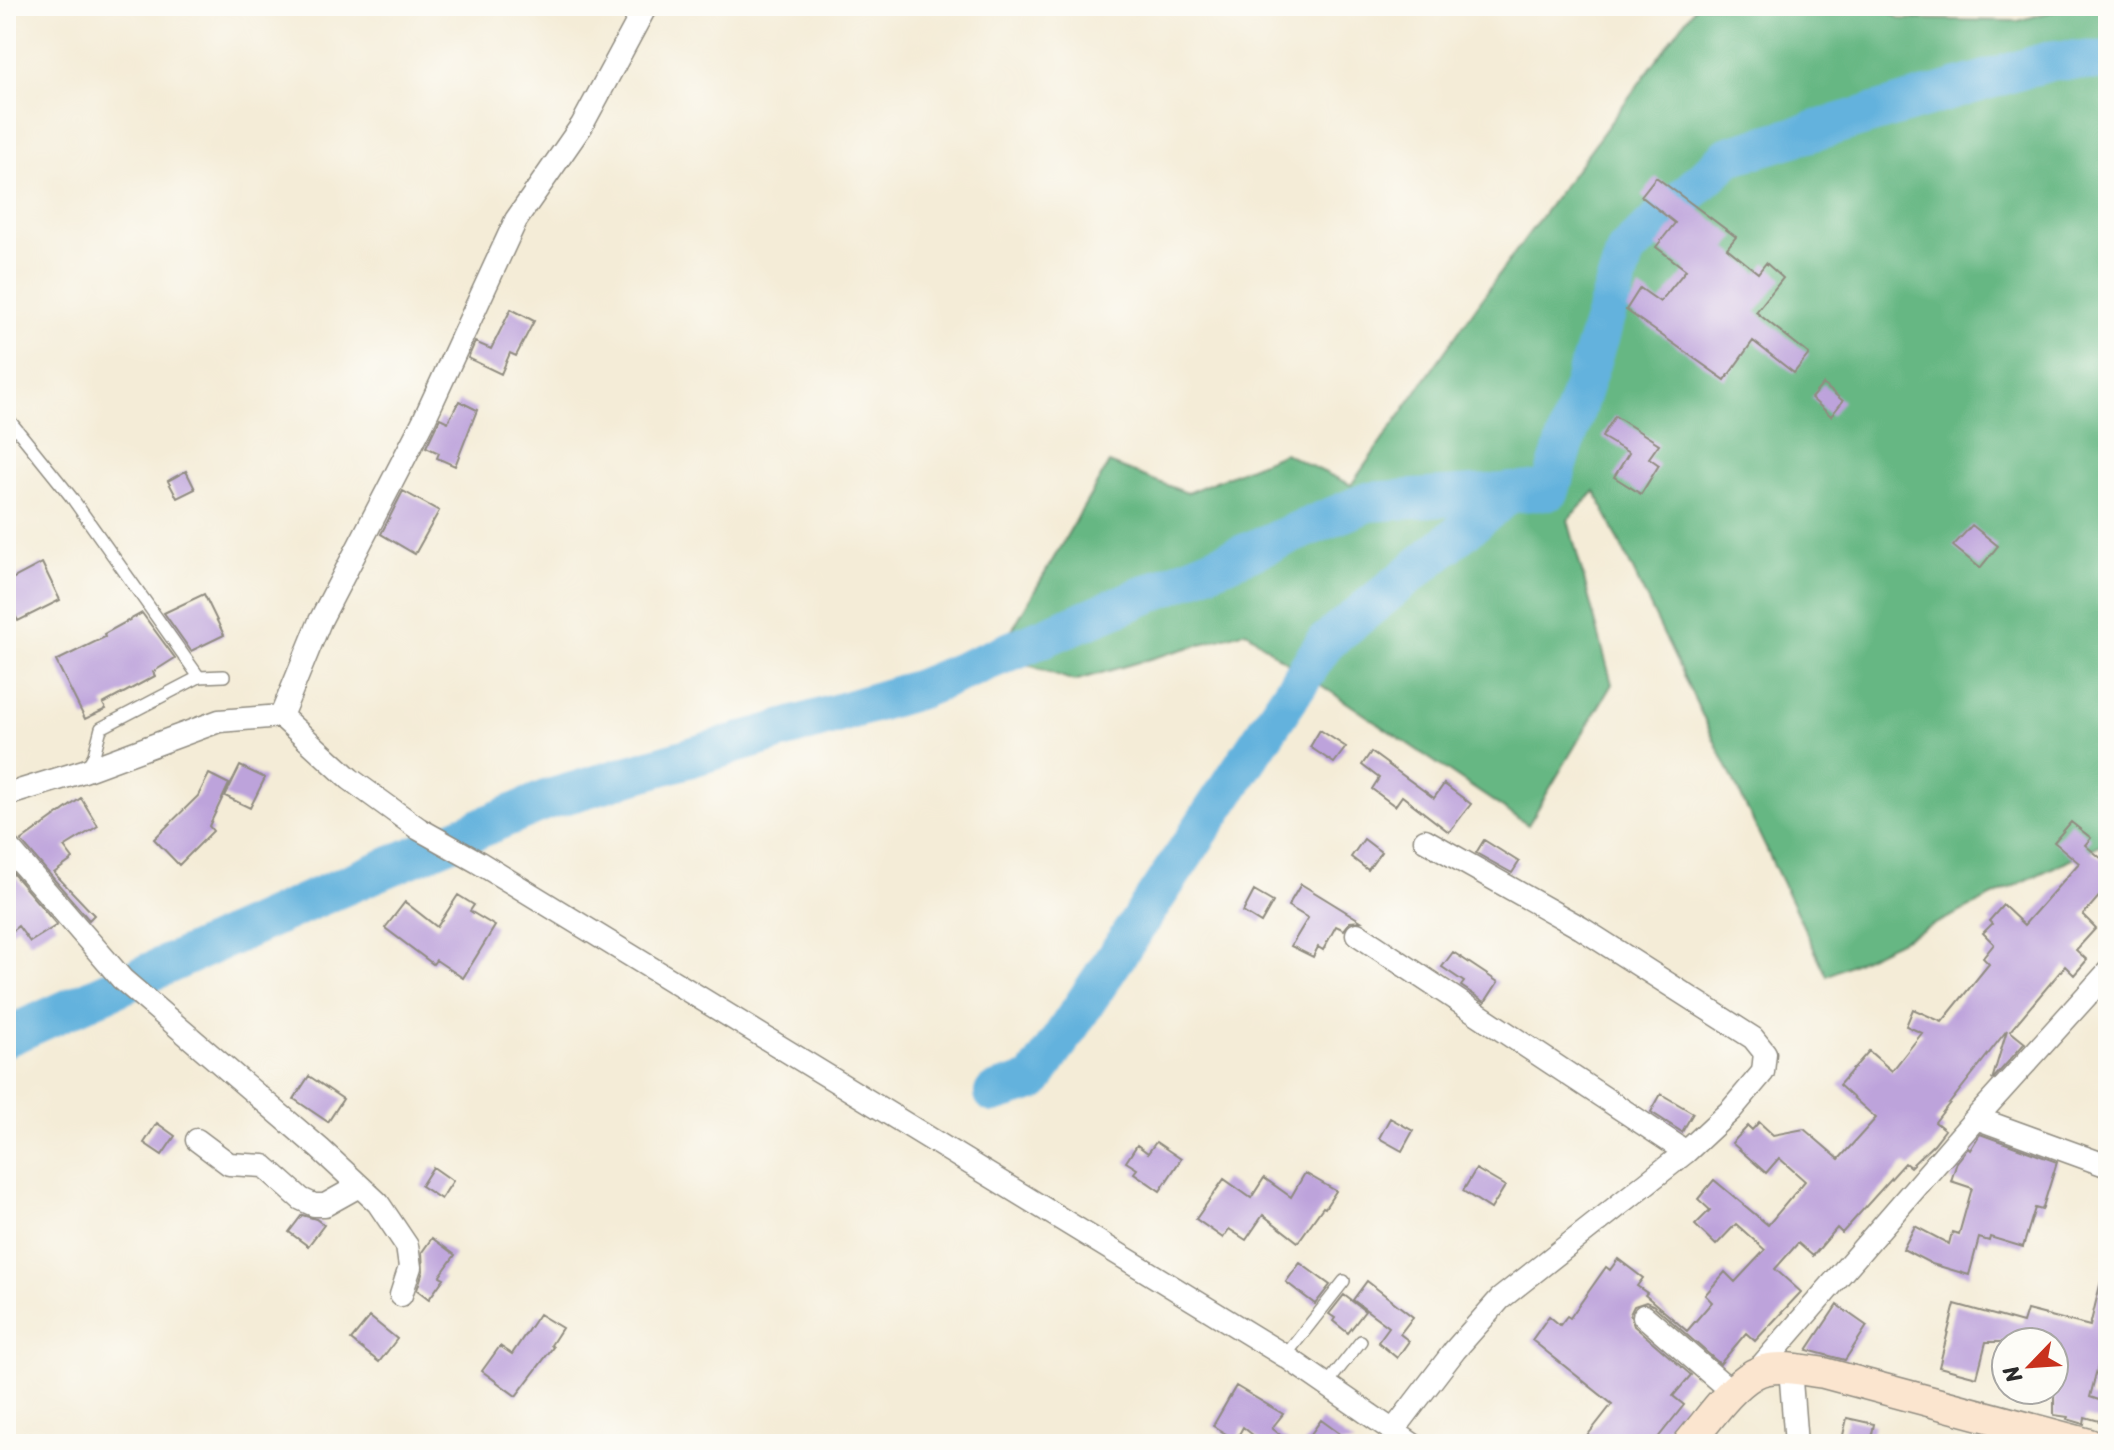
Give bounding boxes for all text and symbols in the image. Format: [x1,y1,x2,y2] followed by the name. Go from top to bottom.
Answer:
[1990,1326,2070,1406] north arrow
[1991,1358,2034,1390] text: N

